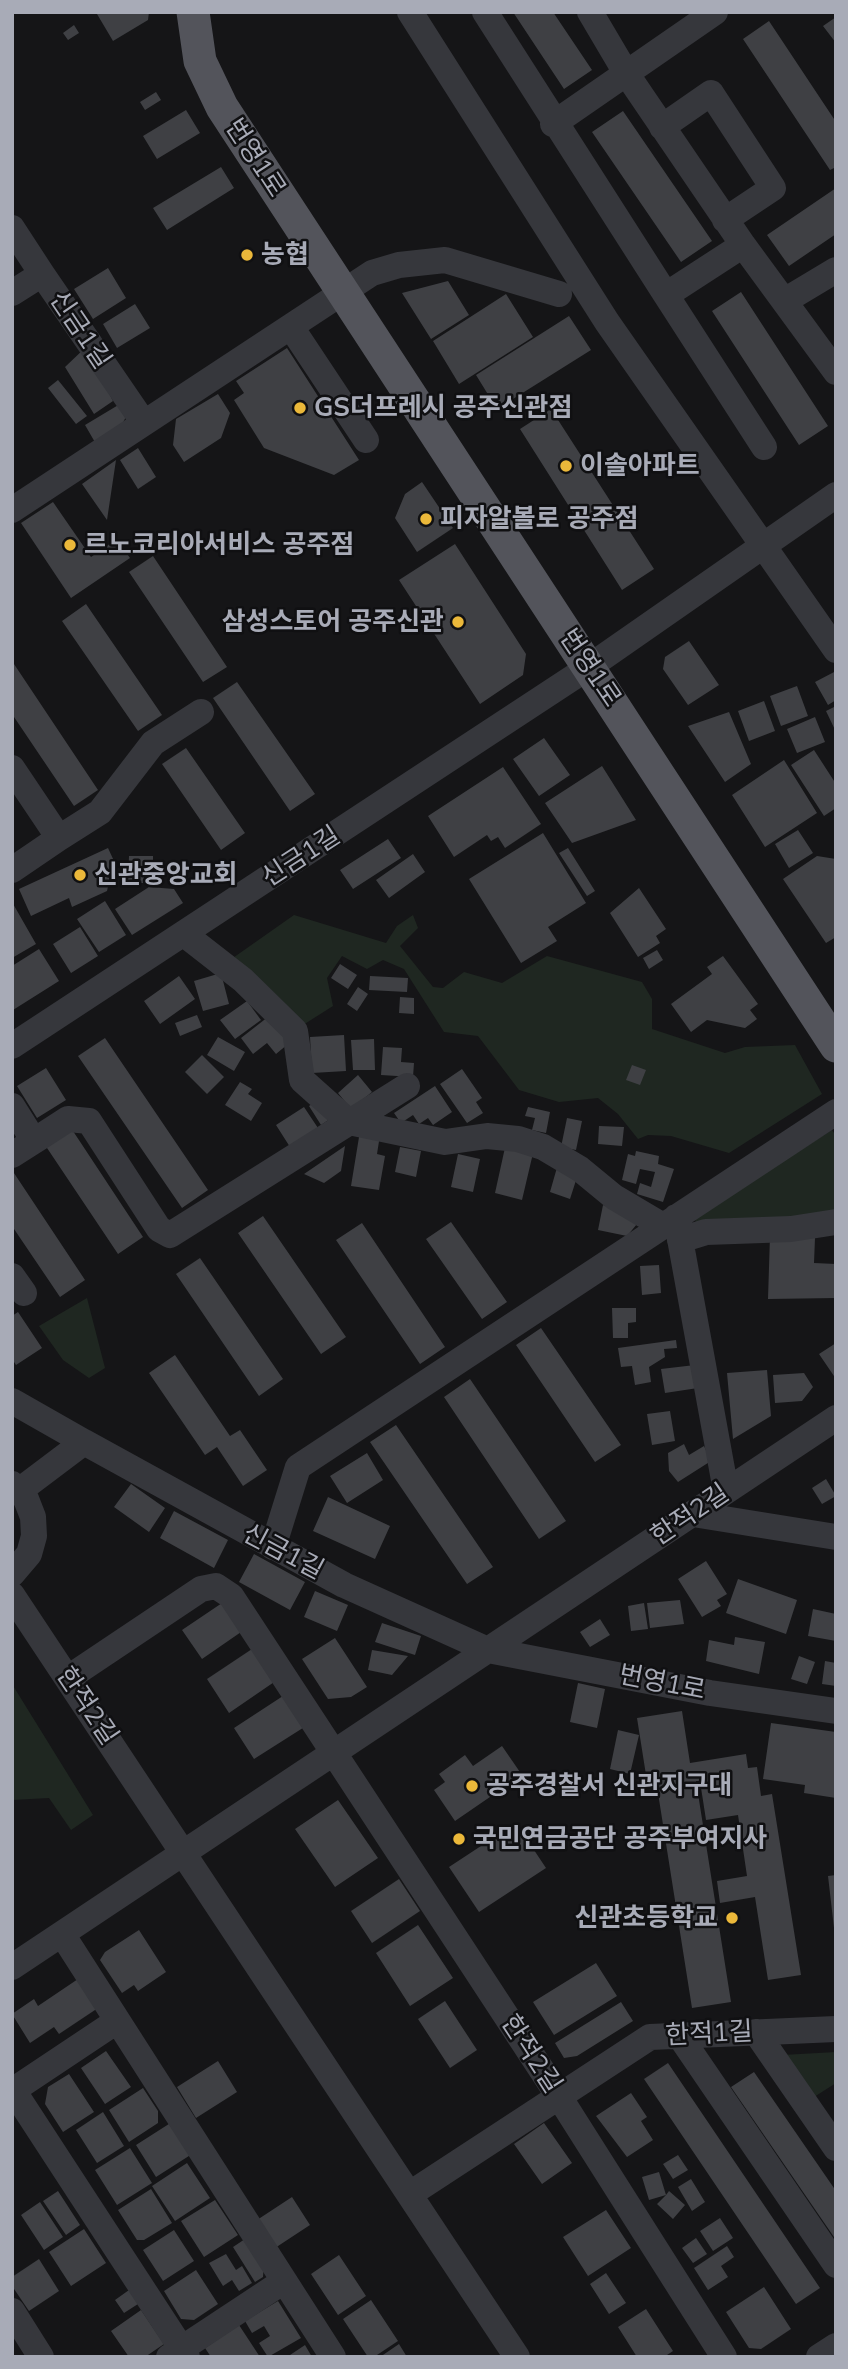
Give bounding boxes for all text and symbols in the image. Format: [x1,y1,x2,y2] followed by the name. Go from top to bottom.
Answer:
[218,113,292,203] street label: 번영1로
[261,239,309,271] place label: 농협
[239,247,255,263] marker: 농협
[43,285,117,375] street label: 신금1길
[314,392,572,424] place label: GS더프레시 공주신관점
[292,400,308,416] marker: GS더프레시 공주신관점
[580,450,700,482] place label: 이솔아파트
[558,458,574,474] marker: 이솔아파트
[440,503,638,535] place label: 피자알볼로 공주점
[418,511,434,527] marker: 피자알볼로 공주점
[84,529,354,561] place label: 르노코리아서비스 공주점
[62,537,78,553] marker: 르노코리아서비스 공주점
[222,606,444,638] place label: 삼성스토어 공주신관
[450,614,466,630] marker: 삼성스토어 공주신관
[553,623,627,713] street label: 번영1로
[256,820,346,894] street label: 신금1길
[94,859,238,891] place label: 신관중앙교회
[72,867,88,883] marker: 신관중앙교회
[645,1478,735,1552] street label: 한적2길
[237,1518,329,1586] street label: 신금1길
[616,1659,708,1707] street label: 번영1로
[50,1661,124,1751] street label: 한적2길
[486,1770,732,1802] place label: 공주경찰서 신관지구대
[464,1778,480,1794] marker: 공주경찰서 신관지구대
[473,1823,767,1855] place label: 국민연금공단 공주부여지사
[451,1831,467,1847] marker: 국민연금공단 공주부여지사
[574,1902,718,1934] place label: 신관초등학교
[724,1910,740,1926] marker: 신관초등학교
[494,2009,568,2099] street label: 한적2길
[665,2016,753,2052] street label: 한적1길

